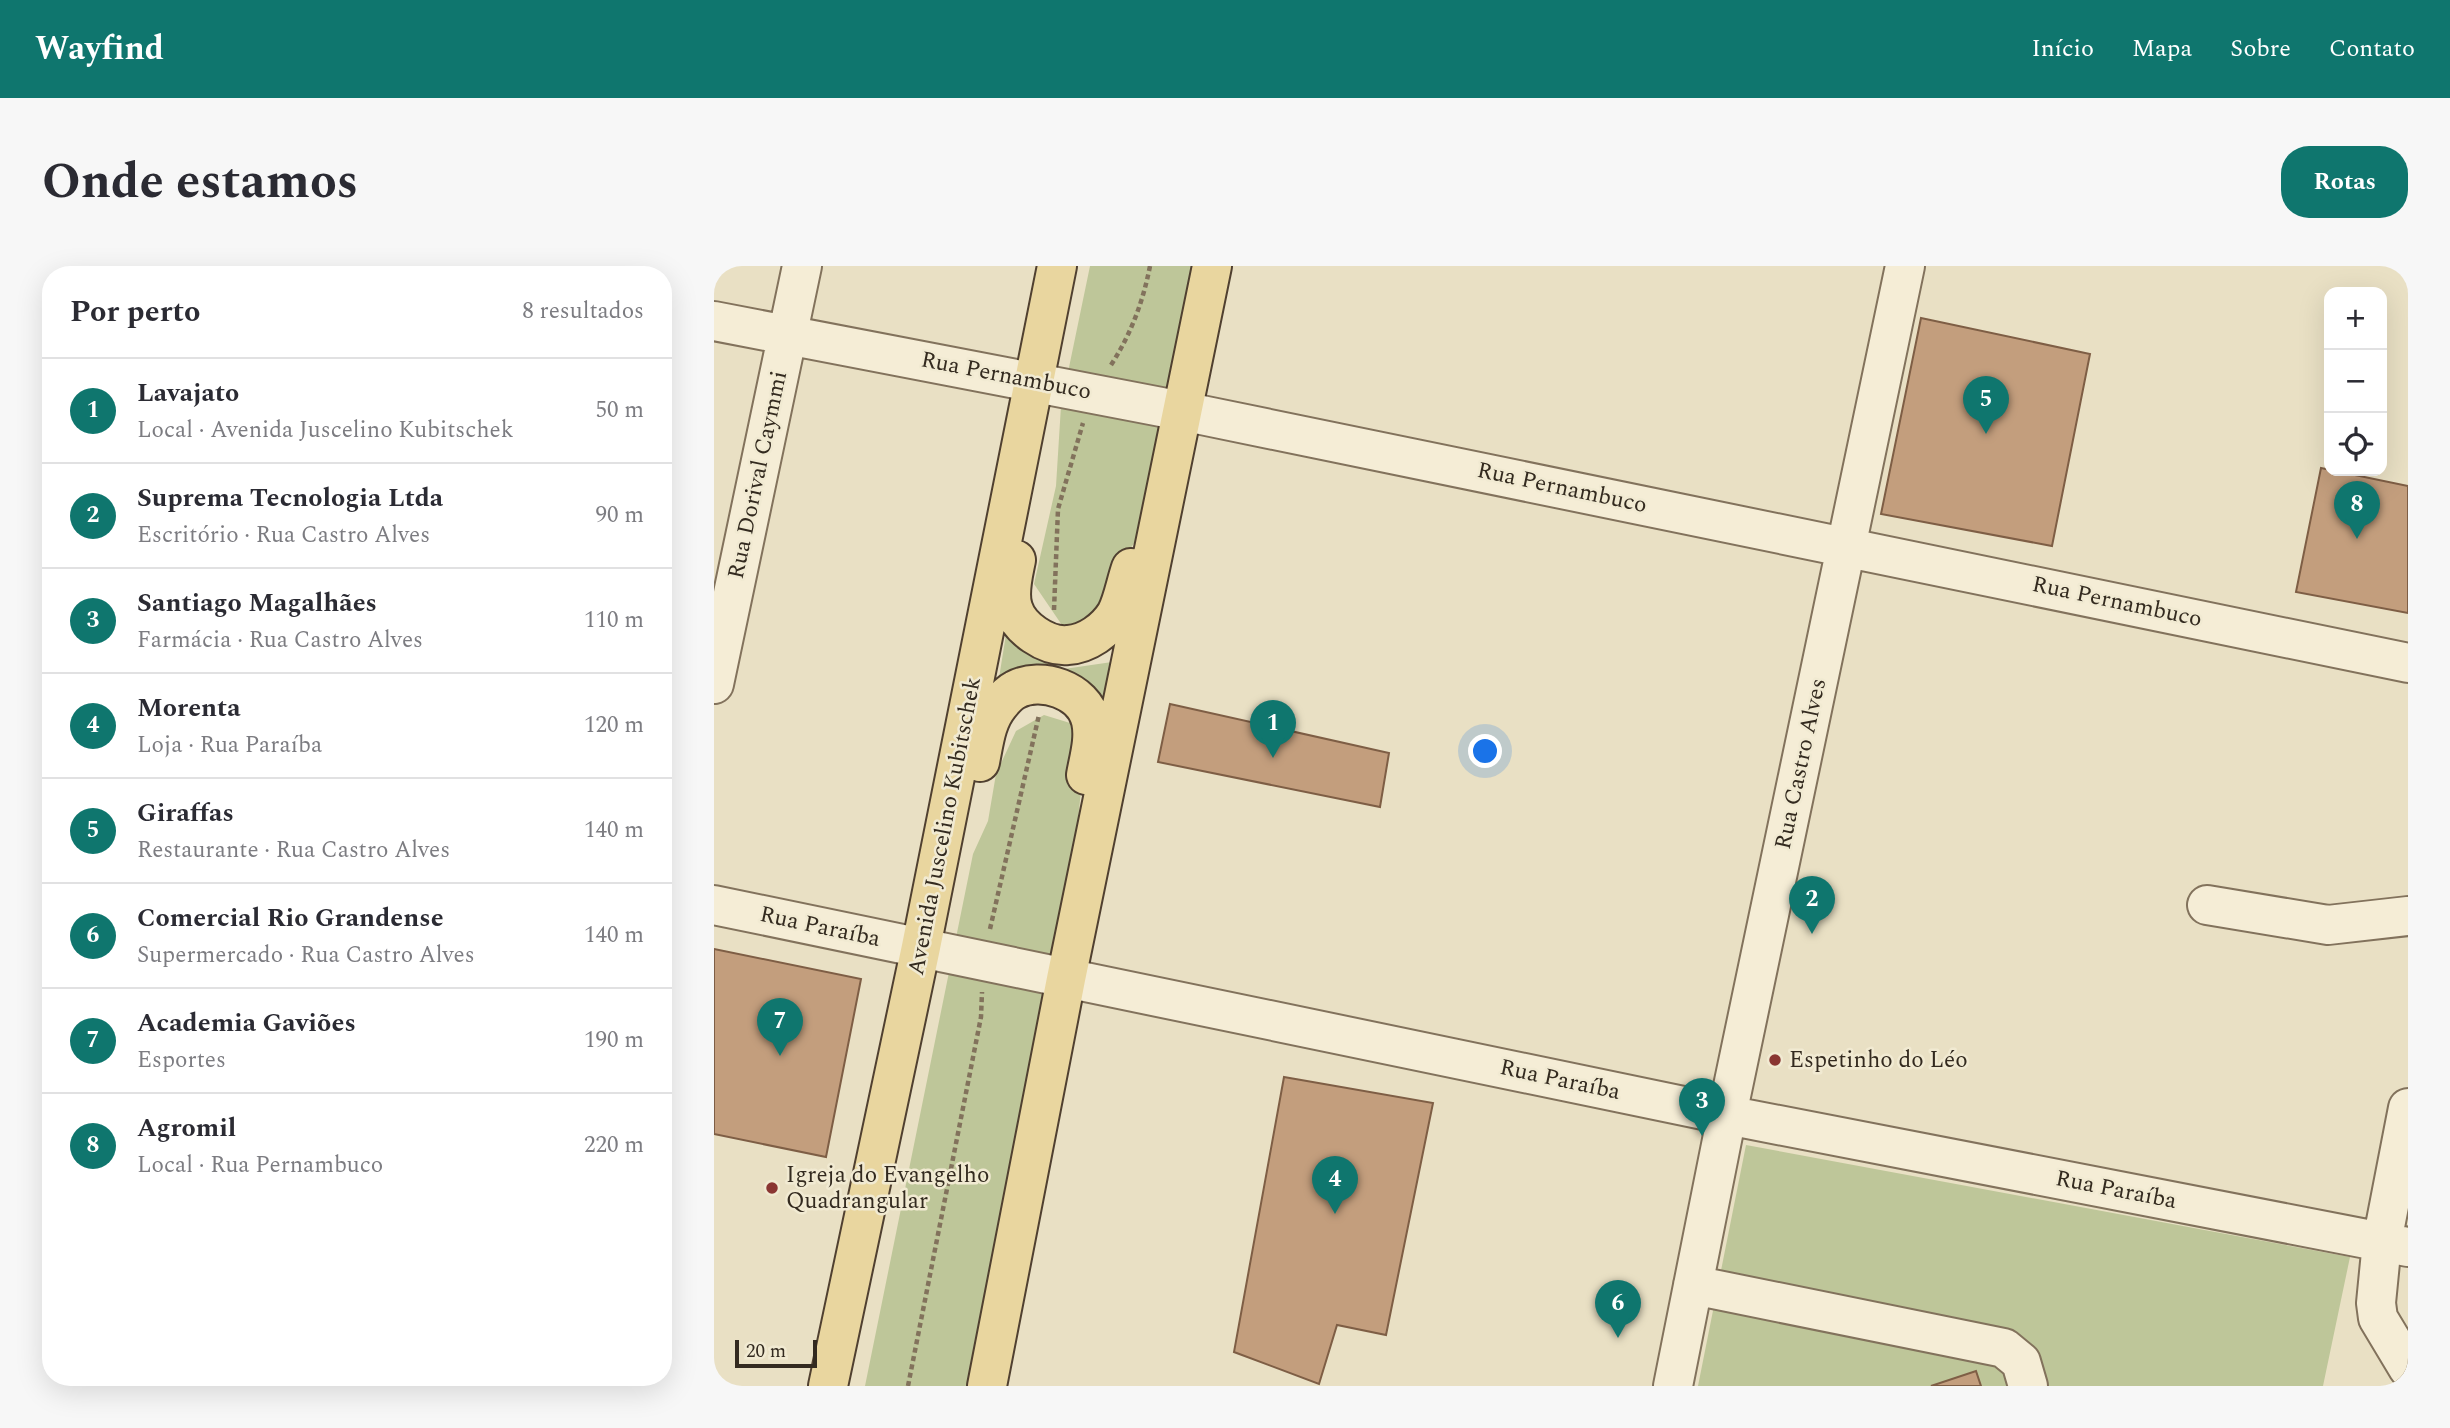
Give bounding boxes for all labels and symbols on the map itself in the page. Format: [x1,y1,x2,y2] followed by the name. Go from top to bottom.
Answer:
[918,342,1094,410] street label: Rua Pernambuco
[719,368,797,582] street label: Rua Dorival Caymmi
[1963,376,2009,434] pin: 5
[1474,453,1650,523] street label: Rua Pernambuco
[2334,481,2380,539] pin: 8
[2029,567,2205,637] street label: Rua Pernambuco
[899,674,991,978] street label: Avenida Juscelino Kubitschek
[1766,675,1836,853] street label: Rua Castro Alves
[1250,700,1296,758] pin: 1
[1468,734,1502,768] your location
[1789,876,1835,934] pin: 2
[756,897,884,957] street label: Rua Paraíba
[757,998,803,1056] pin: 7
[1789,1043,1968,1078] place label: Espetinho do Léo
[1496,1050,1624,1110] street label: Rua Paraíba
[1767,1052,1783,1068] marker: Espetinho do Léo
[1679,1078,1725,1136] pin: 3
[1312,1156,1358,1214] pin: 4
[786,1158,989,1219] place label: Igreja do Evangelho Quadrangular
[2052,1161,2180,1219] street label: Rua Paraíba
[764,1180,780,1196] marker: Igreja do Evangelho Quadrangular
[1595,1280,1641,1338] pin: 6
[735,1337,817,1369] scale bar

